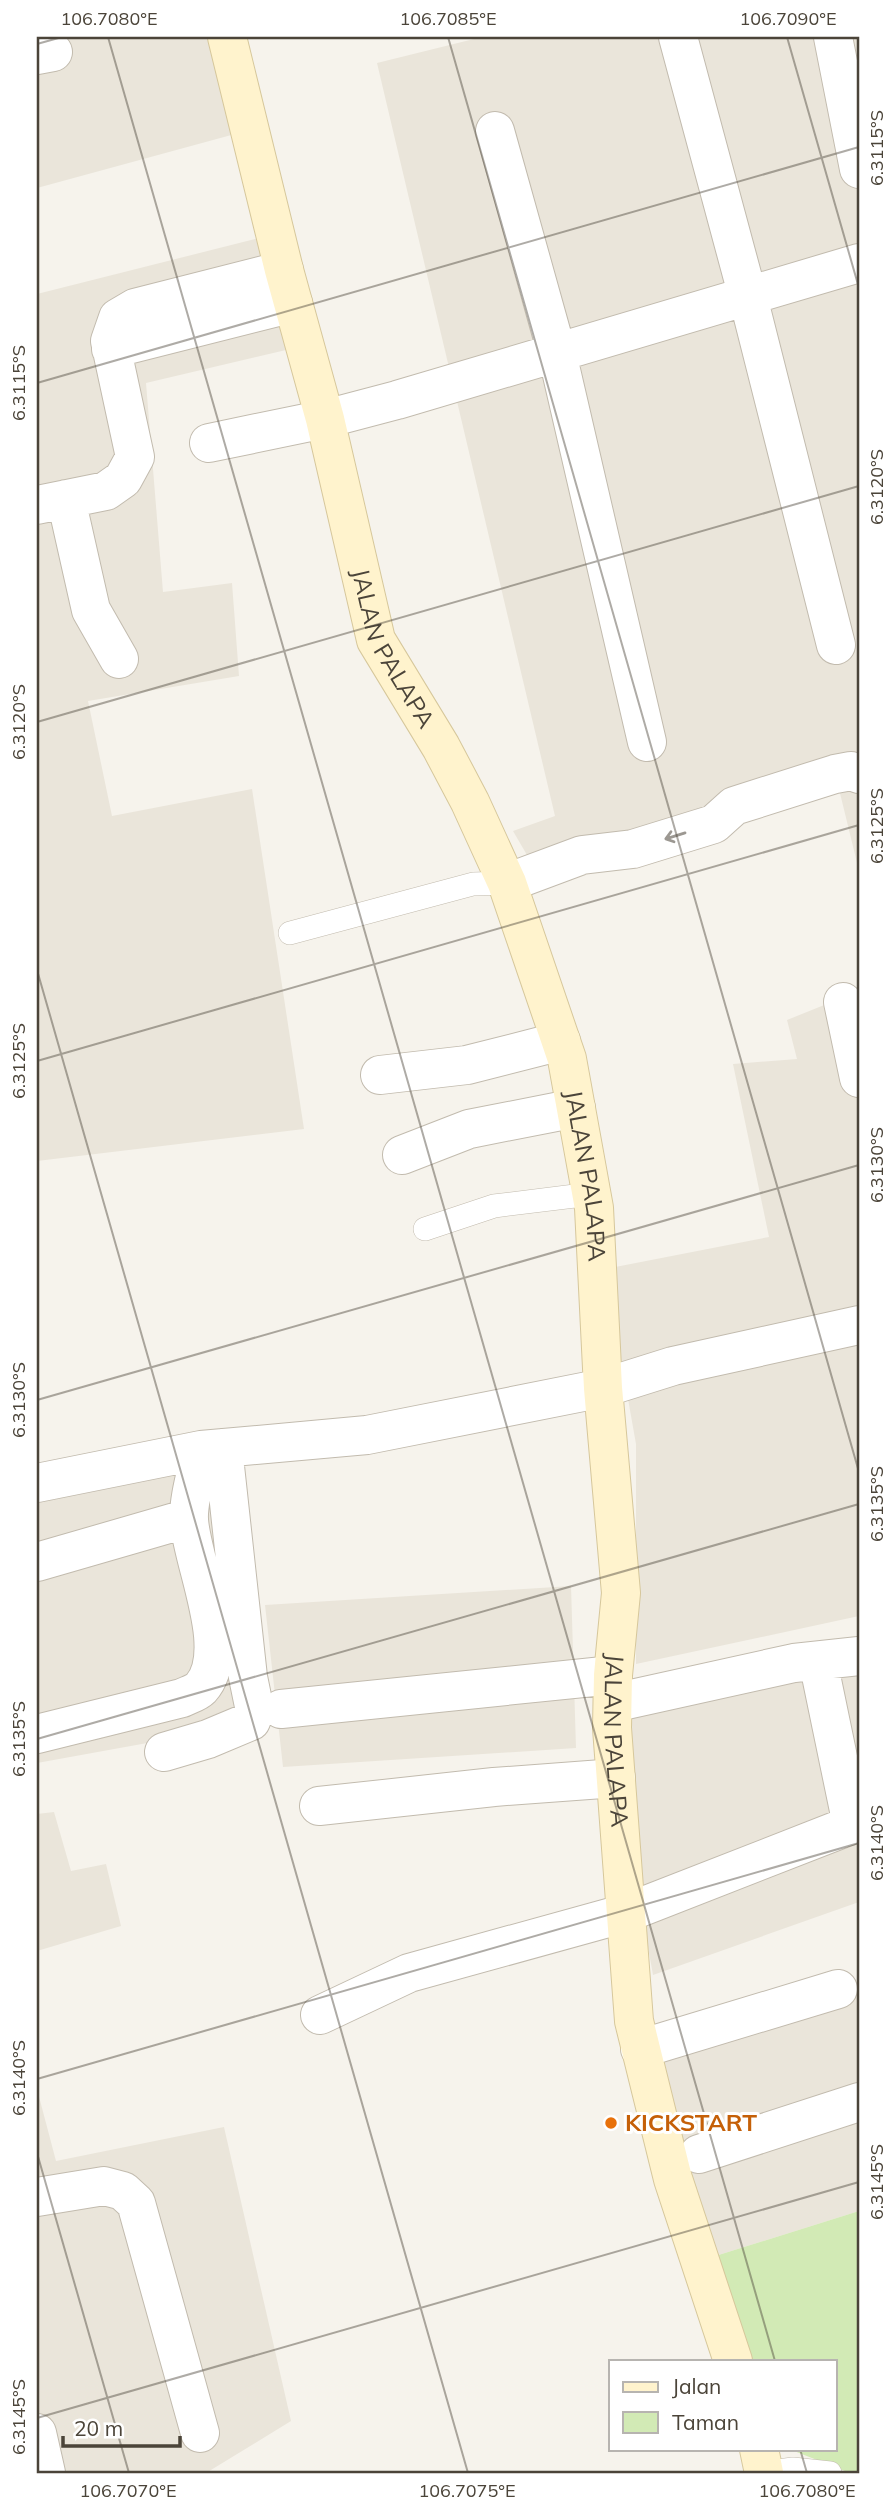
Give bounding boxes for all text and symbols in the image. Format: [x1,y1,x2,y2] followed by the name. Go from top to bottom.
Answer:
[61,7,157,30] text: 106.7080°E
[400,7,496,30] text: 106.7085°E
[740,7,836,30] text: 106.7090°E
[865,110,888,186] text: 6.3115°S
[7,345,30,421] text: 6.3115°S
[865,449,888,525] text: 6.3120°S
[346,565,442,733] street label: JALAN PALAPA
[7,684,30,760] text: 6.3120°S
[865,788,888,864] text: 6.3125°S
[664,831,686,844] one-way arrow
[7,1023,30,1099] text: 6.3125°S
[559,1087,613,1263] street label: JALAN PALAPA
[865,1127,888,1203] text: 6.3130°S
[7,1362,30,1438] text: 6.3130°S
[865,1466,888,1542] text: 6.3135°S
[598,1653,635,1828] street label: JALAN PALAPA
[7,1701,30,1777] text: 6.3135°S
[865,1805,888,1881] text: 6.3140°S
[7,2040,30,2116] text: 6.3140°S
[625,2107,757,2137] place label: KICKSTART
[603,2115,619,2131] marker: KICKSTART
[865,2144,888,2220] text: 6.3145°S
[609,2360,836,2450] legend
[672,2373,721,2399] text: Jalan
[7,2379,30,2455] text: 6.3145°S
[63,2405,180,2449] scale bar
[672,2409,739,2435] text: Taman
[74,2415,123,2441] text: 20 m
[80,2479,176,2502] text: 106.7070°E
[419,2479,515,2502] text: 106.7075°E
[759,2479,855,2502] text: 106.7080°E

